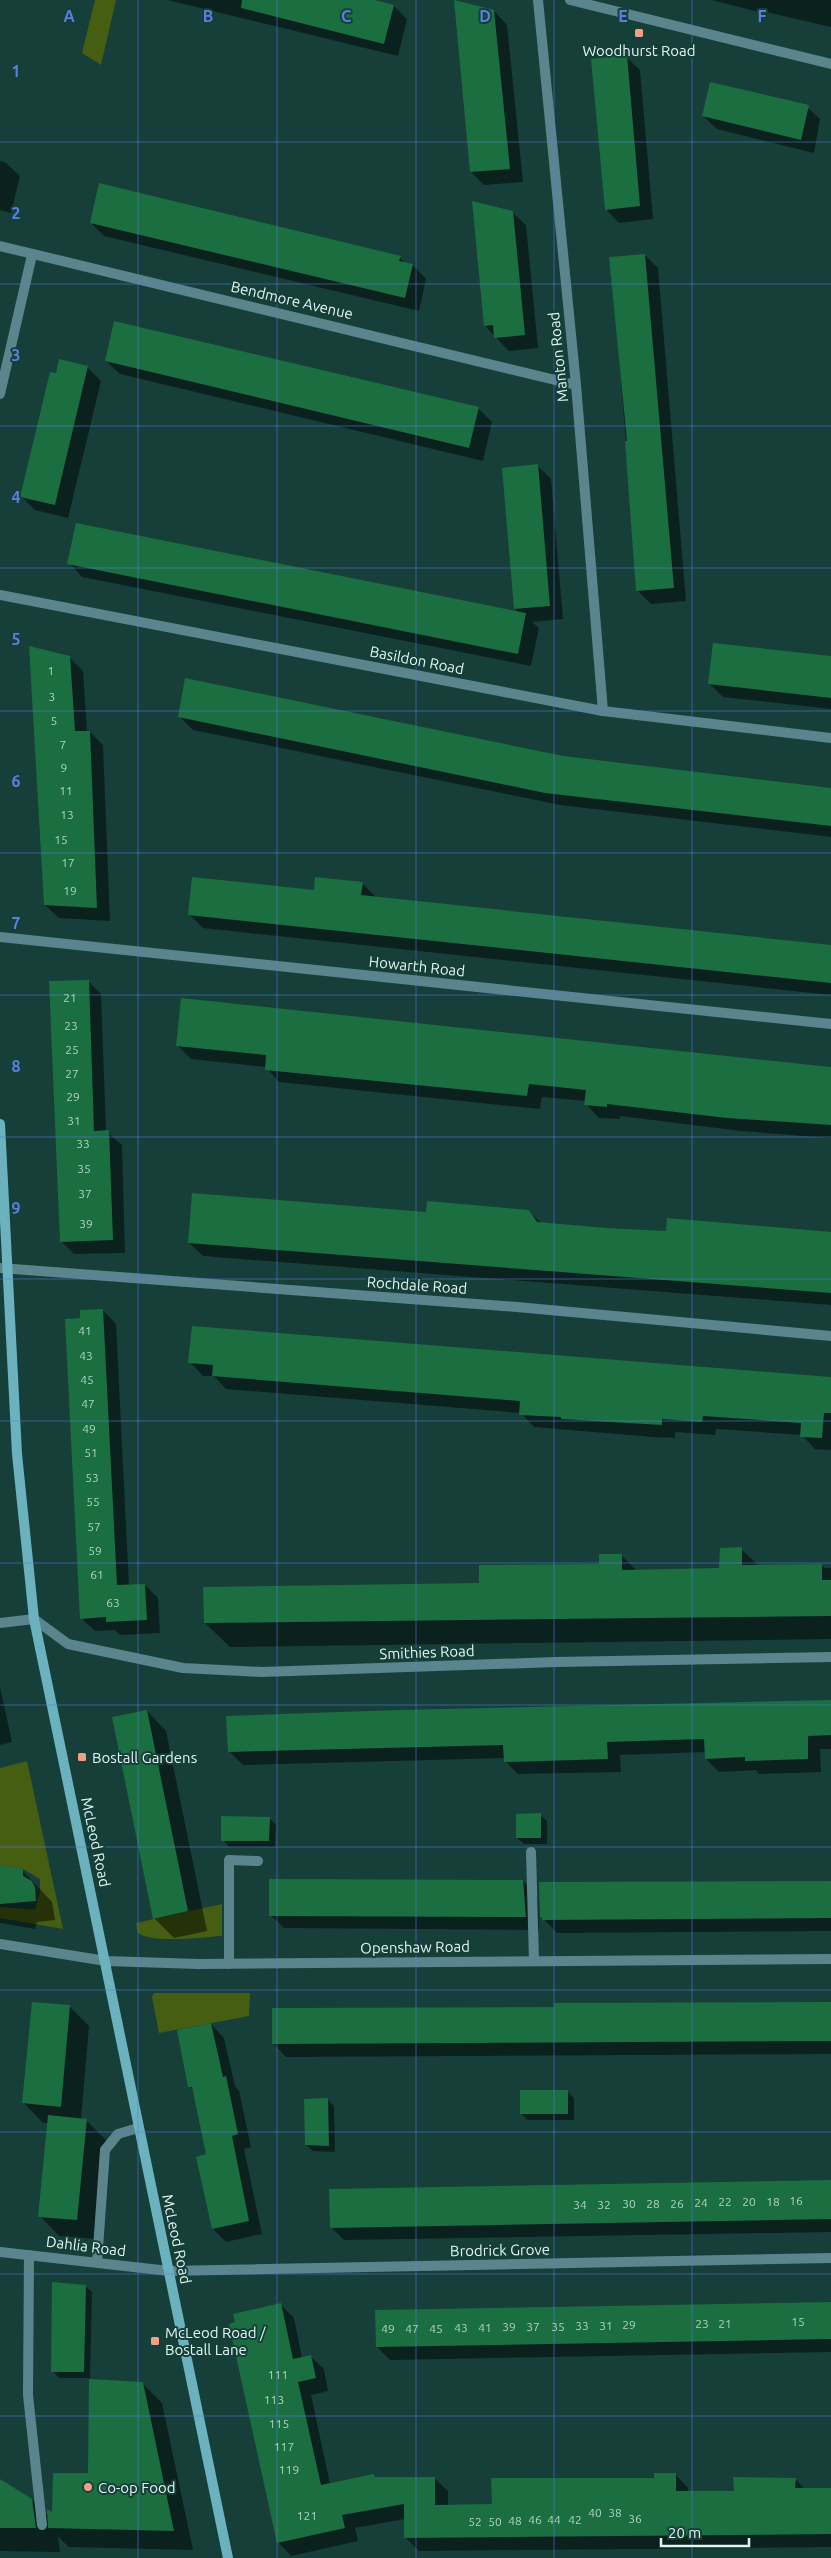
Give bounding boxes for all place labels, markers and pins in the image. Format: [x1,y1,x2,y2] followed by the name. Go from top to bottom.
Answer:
[633,27,645,39] marker: Woodhurst Road
[582,42,696,59] place label: Woodhurst Road
[92,1749,197,1766] place label: Bostall Gardens
[76,1751,88,1763] marker: Bostall Gardens
[165,2324,266,2358] place label: McLeod Road / Bostall Lane
[149,2335,161,2347] marker: McLeod Road / Bostall Lane
[98,2479,176,2496] place label: Co-op Food
[82,2481,94,2493] marker: Co-op Food

